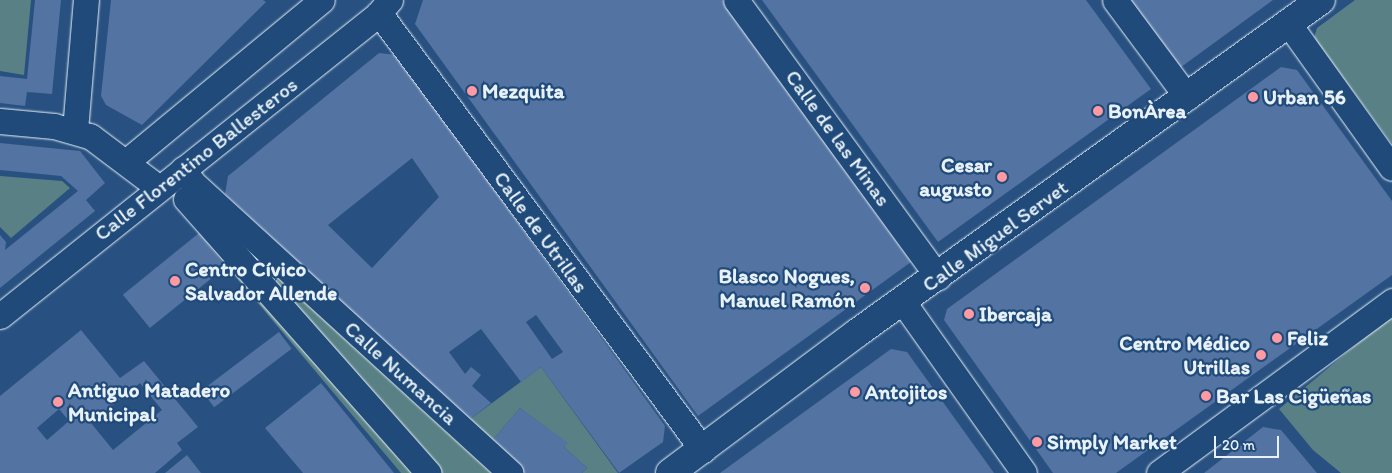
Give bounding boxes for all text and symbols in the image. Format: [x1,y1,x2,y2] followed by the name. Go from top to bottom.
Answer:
[780,65,896,211] street label: Calle de las Minas
[90,72,302,246] street label: Calle Florentino Ballesteros
[482,78,565,104] place label: Mezquita
[1263,84,1346,110] place label: Urban 56
[466,85,478,97] marker: Mezquita
[1247,91,1259,103] marker: Urban 56
[1108,98,1186,124] place label: BonÀrea
[1092,105,1104,117] marker: BonÀrea
[919,152,992,202] place label: Cesar augusto
[489,166,593,298] street label: Calle de Utrillas
[996,171,1008,183] marker: Cesar augusto
[917,175,1073,297] street label: Calle Miguel Servet
[185,256,338,306] place label: Centro Cívico Salvador Allende
[718,263,855,313] place label: Blasco Nogues, Manuel Ramón
[169,275,181,287] marker: Centro Cívico Salvador Allende
[859,282,871,294] marker: Blasco Nogues, Manuel Ramón
[979,301,1052,327] place label: Ibercaja
[963,308,975,320] marker: Ibercaja
[340,316,462,430] street label: Calle Numancia
[1287,325,1328,351] place label: Feliz
[1119,330,1250,380] place label: Centro Médico Utrillas
[1271,332,1283,344] marker: Feliz
[1254,348,1268,362] marker: Centro Médico Utrillas
[68,377,230,427] place label: Antiguo Matadero Municipal
[865,379,947,405] place label: Antojitos
[1216,383,1373,409] place label: Bar Las Cigüeñas
[849,386,861,398] marker: Antojitos
[1200,390,1212,402] marker: Bar Las Cigüeñas
[52,396,64,408] marker: Antiguo Matadero Municipal
[1217,426,1282,458] scale bar
[1047,429,1177,455] place label: Simply Market
[1031,436,1043,448] marker: Simply Market
[1222,436,1255,454] text: 20 m

